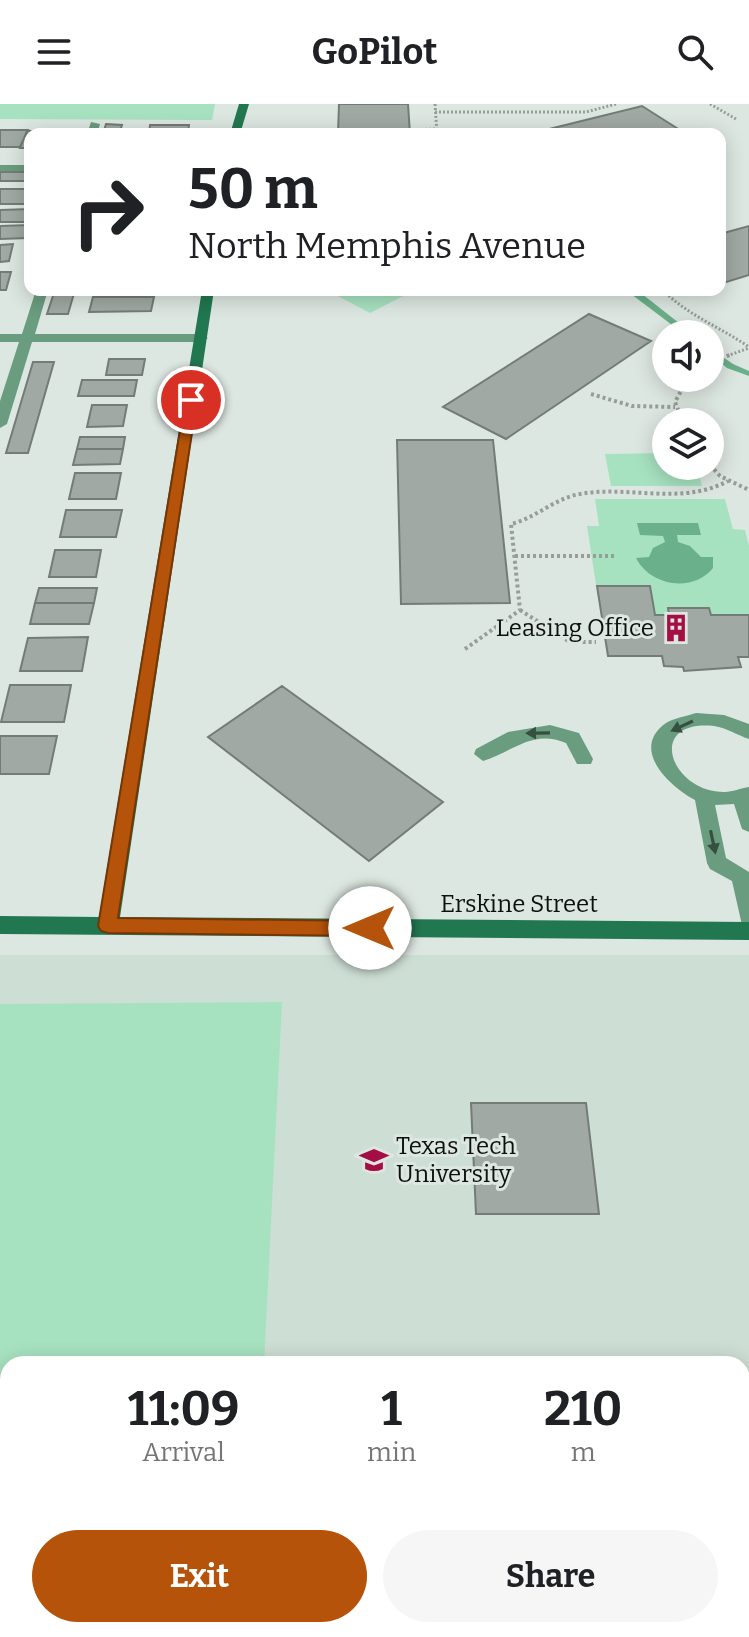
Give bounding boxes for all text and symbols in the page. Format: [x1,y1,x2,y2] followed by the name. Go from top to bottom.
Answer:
[32,30,76,74] icon: menu
[311,30,438,74] text: GoPilot
[673,30,717,74] icon: search
[188,156,318,223] text: 50 m
[56,160,160,264] icon: right
[188,224,586,268] text: North Memphis Avenue
[652,320,724,480] map controls
[652,320,724,392] button: sound
[157,366,225,434] pin
[169,378,213,422] icon: arrive
[652,408,724,480] button: layers
[661,613,691,643] building icon: Leasing Office
[496,614,654,642] place label: Leasing Office
[670,719,693,732] one-way arrow
[525,727,550,739] one-way arrow
[707,830,720,855] one-way arrow
[328,886,412,970] position arrow
[440,890,598,918] street label: Erskine Street
[396,1132,516,1188] place label: Texas Tech University
[359,1145,389,1175] school or university icon: Texas Tech University
[128,1380,239,1438] text: 11:09
[381,1380,402,1438] text: 1
[544,1380,622,1438] text: 210
[142,1437,225,1468] text: Arrival
[367,1437,416,1468] text: min
[571,1437,595,1468] text: m
[32,1530,367,1622] button: Exit
[383,1530,718,1622] button: Share

